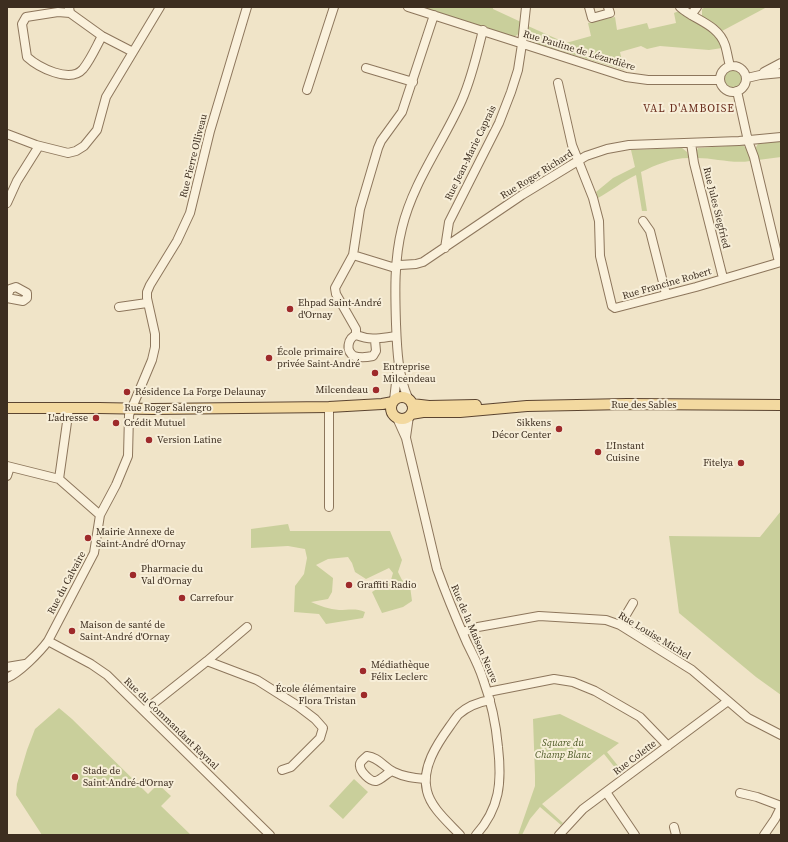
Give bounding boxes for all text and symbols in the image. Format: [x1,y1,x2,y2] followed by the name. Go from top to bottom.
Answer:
[521,28,637,74] street label: Rue Pauline de Lézardière
[643,102,735,116] district label: VAL D'AMBOISE
[443,104,499,202] street label: Rue Jean-Marie Caprais
[178,113,210,199] street label: Rue Pierre Olliveau
[498,148,576,202] street label: Rue Roger Richard
[700,166,732,250] street label: Rue Jules Siegfried
[621,266,713,302] street label: Rue Francine Robert
[298,297,382,320] place label: Ehpad Saint-André d'Ornay
[285,304,295,314] marker: Ehpad Saint-André d'Ornay
[277,346,360,370] place label: École primaire privée Saint-André
[264,353,274,363] marker: École primaire privée Saint-André
[383,361,436,384] place label: Entreprise Milcendeau
[370,368,380,378] marker: Entreprise Milcendeau
[315,384,368,396] place label: Milcendeau
[371,385,381,395] marker: Milcendeau
[135,386,266,398] place label: Résidence La Forge Delaunay
[122,387,132,397] marker: Résidence La Forge Delaunay
[611,399,677,411] street label: Rue des Sables
[124,402,212,414] street label: Rue Roger Salengro
[48,412,88,424] place label: L'adresse
[91,413,101,423] marker: L'adresse
[124,417,185,429] place label: Crédit Mutuel
[492,417,551,440] place label: Sikkens Décor Center
[111,418,121,428] marker: Crédit Mutuel
[554,424,564,434] marker: Sikkens Décor Center
[157,434,222,446] place label: Version Latine
[144,435,154,445] marker: Version Latine
[606,440,644,464] place label: L'Instant Cuisine
[593,447,603,457] marker: L'Instant Cuisine
[703,457,733,469] place label: Fitelya
[736,458,746,468] marker: Fitelya
[96,526,186,550] place label: Mairie Annexe de Saint-André d'Ornay
[83,533,93,543] marker: Mairie Annexe de Saint-André d'Ornay
[45,549,89,617] street label: Rue du Calvaire
[141,563,203,586] place label: Pharmacie du Val d'Ornay
[128,570,138,580] marker: Pharmacie du Val d'Ornay
[357,579,416,591] place label: Graffiti Radio
[344,580,354,590] marker: Graffiti Radio
[448,583,500,685] street label: Rue de la Maison Neuve
[190,592,234,604] place label: Carrefour
[177,593,187,603] marker: Carrefour
[616,610,692,662] street label: Rue Louise Michel
[80,619,170,642] place label: Maison de santé de Saint-André d'Ornay
[67,626,77,636] marker: Maison de santé de Saint-André d'Ornay
[371,659,429,682] place label: Médiathèque Félix Leclerc
[358,666,368,676] marker: Médiathèque Félix Leclerc
[121,676,221,772] street label: Rue du Commandant Raynal
[276,683,356,706] place label: École élémentaire Flora Tristan
[359,690,369,700] marker: École élémentaire Flora Tristan
[535,737,591,760] park label: Square du Champ Blanc
[611,738,659,778] street label: Rue Colette
[83,765,174,788] place label: Stade de Saint-André-d'Ornay
[70,772,80,782] marker: Stade de Saint-André-d'Ornay

